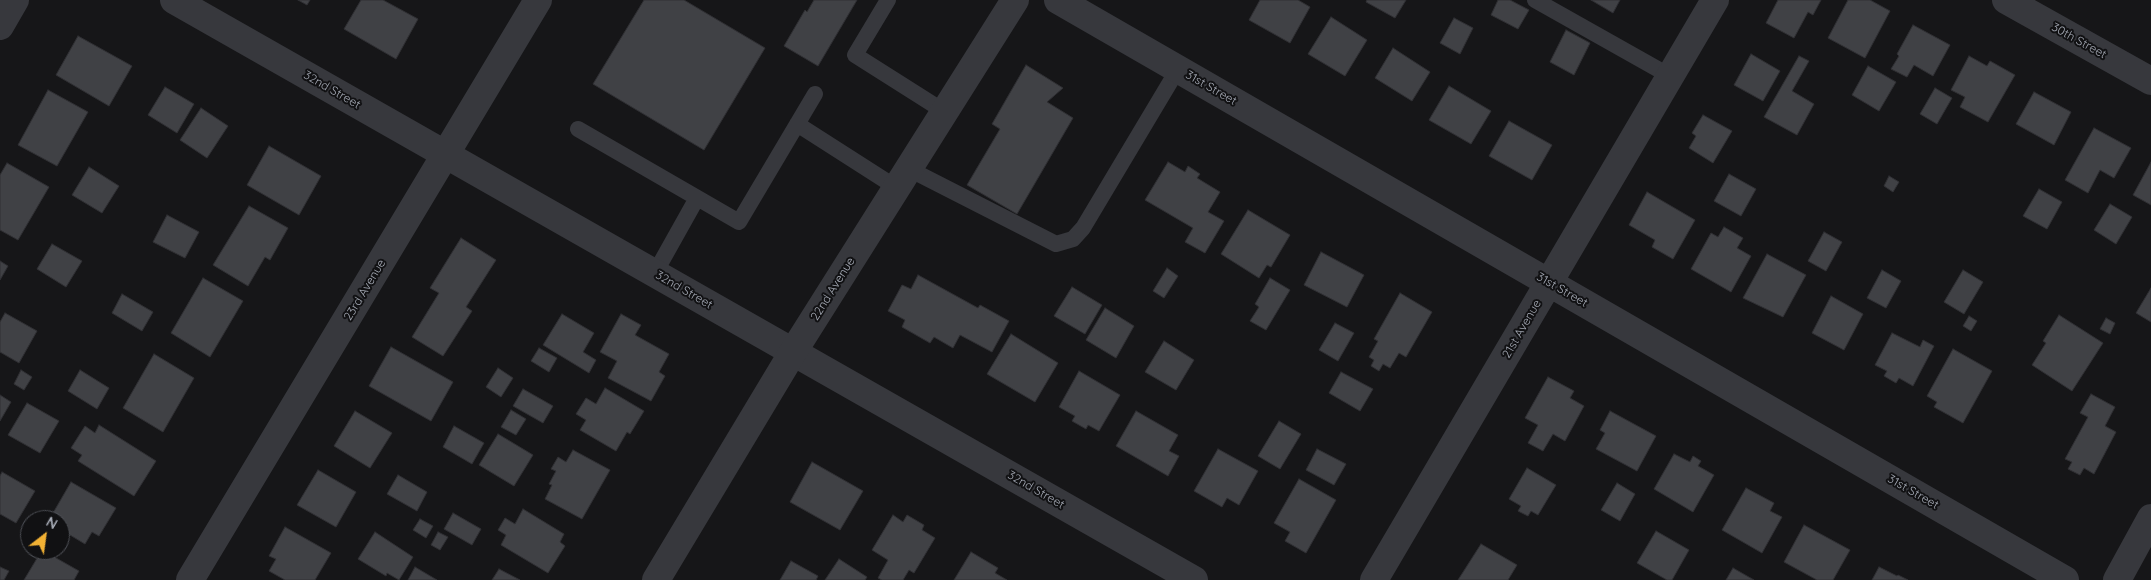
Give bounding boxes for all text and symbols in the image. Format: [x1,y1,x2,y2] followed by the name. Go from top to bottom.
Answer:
[2049,20,2109,62] street label: 30th Street
[301,68,363,112] street label: 32nd Street
[1183,68,1239,108] street label: 31st Street
[808,255,858,323] street label: 22nd Avenue
[341,257,389,323] street label: 23rd Avenue
[653,268,715,312] street label: 32nd Street
[1534,270,1590,310] street label: 31st Street
[1499,297,1545,361] street label: 21st Avenue
[1005,468,1067,512] street label: 32nd Street
[1885,472,1941,512] street label: 31st Street
[20,510,70,560] north arrow
[43,513,61,533] text: N

